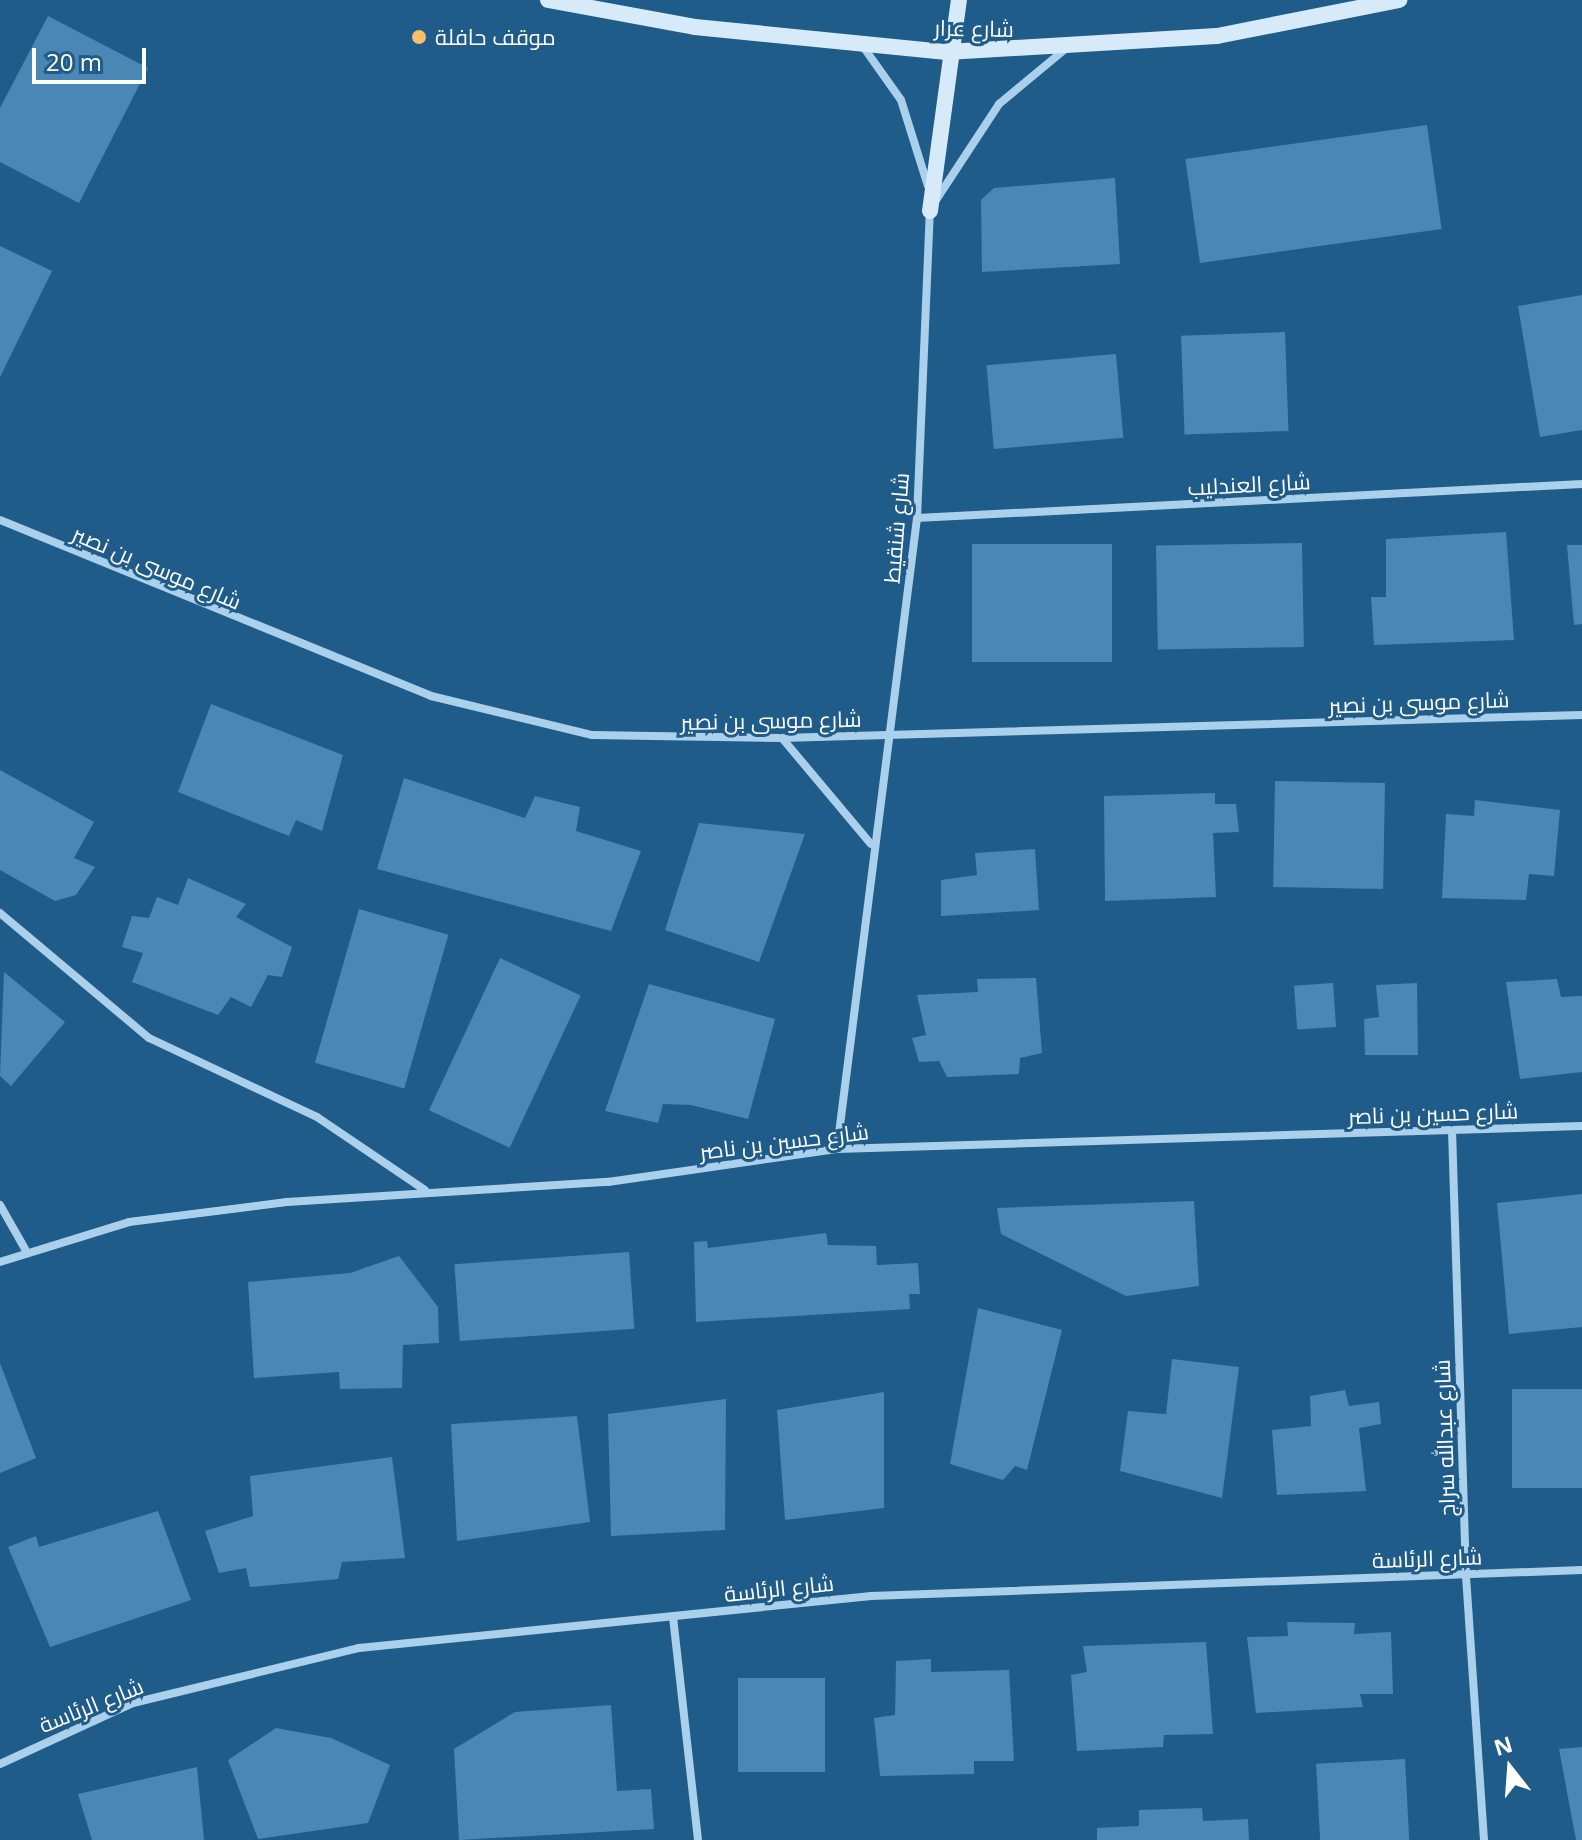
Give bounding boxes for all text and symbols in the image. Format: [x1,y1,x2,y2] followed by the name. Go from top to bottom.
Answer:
[934,14,1014,42] street label: شارع عرار
[435,24,556,50] place label: موقف حافلة
[410,28,428,46] marker: موقف حافلة
[36,32,150,82] scale bar
[46,45,102,78] text: 20 m
[1187,468,1311,500] street label: شارع العندليب
[878,472,914,584] street label: شارع شنقيط
[69,519,245,615] street label: شارع موسى بن نصير
[1328,686,1510,718] street label: شارع موسى بن نصير
[680,705,862,735] street label: شارع موسى بن نصير
[1347,1097,1519,1129] street label: شارع حسين بن ناصر
[698,1118,870,1164] street label: شارع حسين بن ناصر
[1428,1359,1460,1517] street label: شارع عبدالله سراج
[1371,1543,1483,1573] street label: شارع الرئاسة
[723,1569,835,1607] street label: شارع الرئاسة
[35,1672,147,1738] street label: شارع الرئاسة
[1470,1728,1550,1808] north arrow
[1490,1728,1516,1762] text: N

